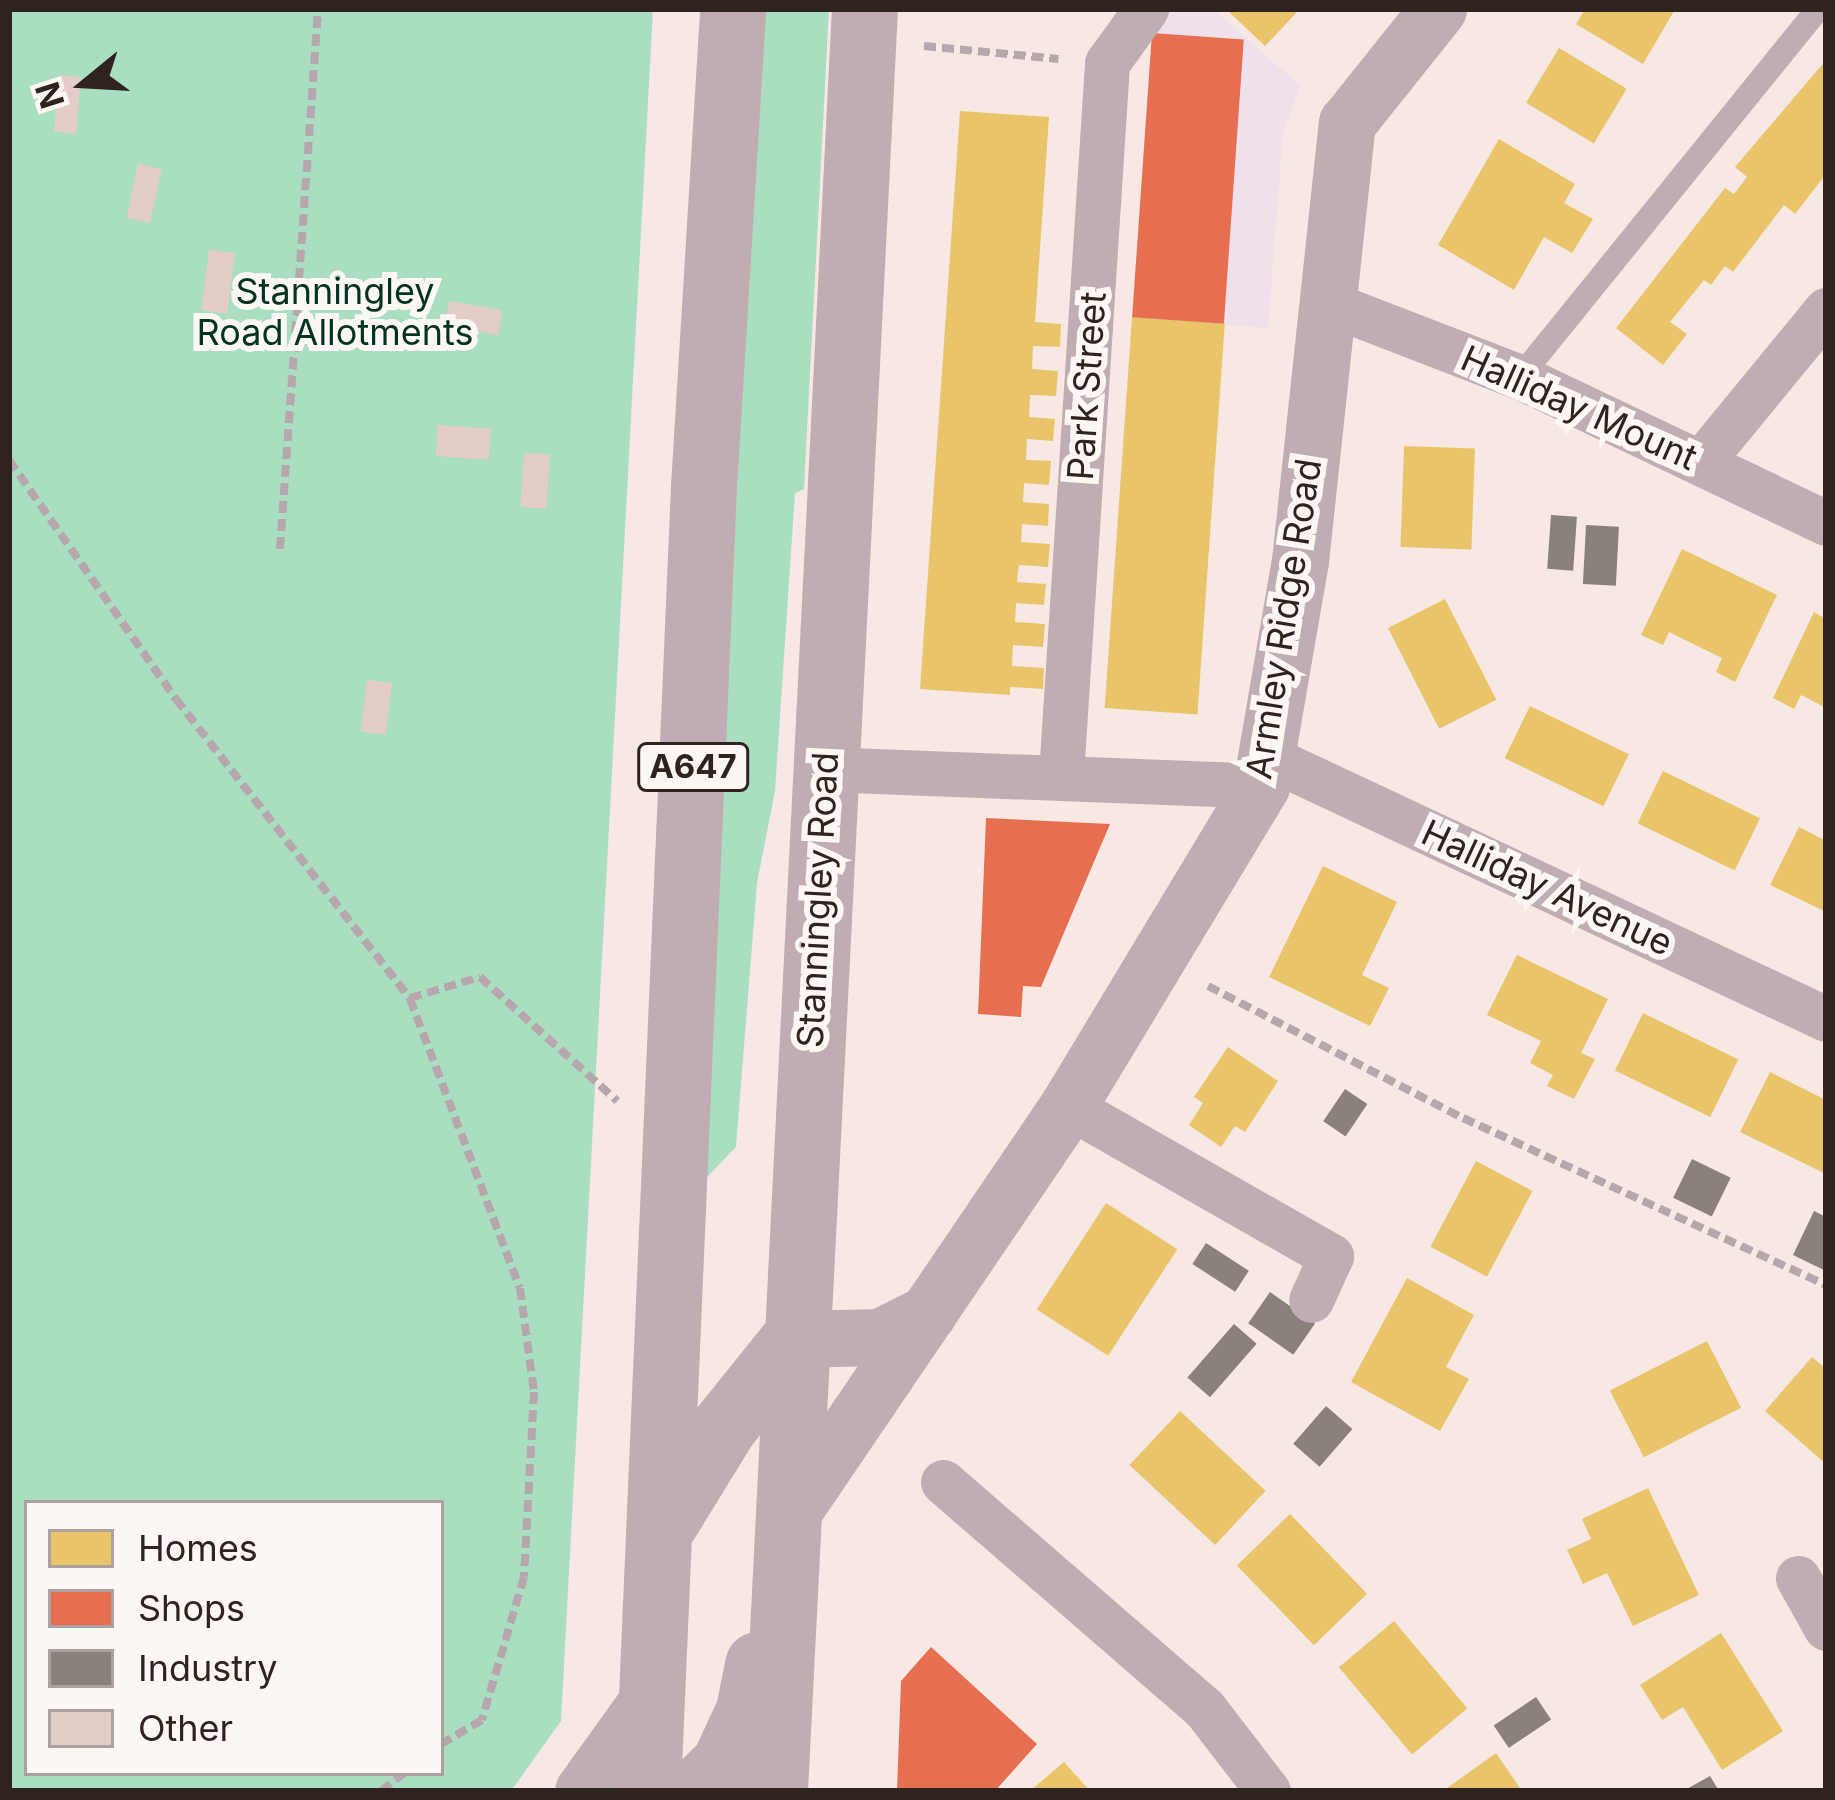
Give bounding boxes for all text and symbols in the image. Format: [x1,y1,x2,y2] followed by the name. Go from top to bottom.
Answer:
[24,24,144,144] north arrow
[27,77,73,113] text: N
[197,269,473,354] park label: Stanningley Road Allotments
[1059,290,1115,482] street label: Park Street
[1454,337,1704,479] street label: Halliday Mount
[1237,456,1331,782] street label: Armley Ridge Road
[636,740,750,794] road number: A647
[789,751,847,1049] street label: Stanningley Road
[1415,811,1679,965] street label: Halliday Avenue
[24,1500,444,1776] legend
[138,1526,258,1570] text: Homes
[138,1586,245,1630] text: Shops
[138,1646,277,1690] text: Industry
[138,1706,233,1750] text: Other

